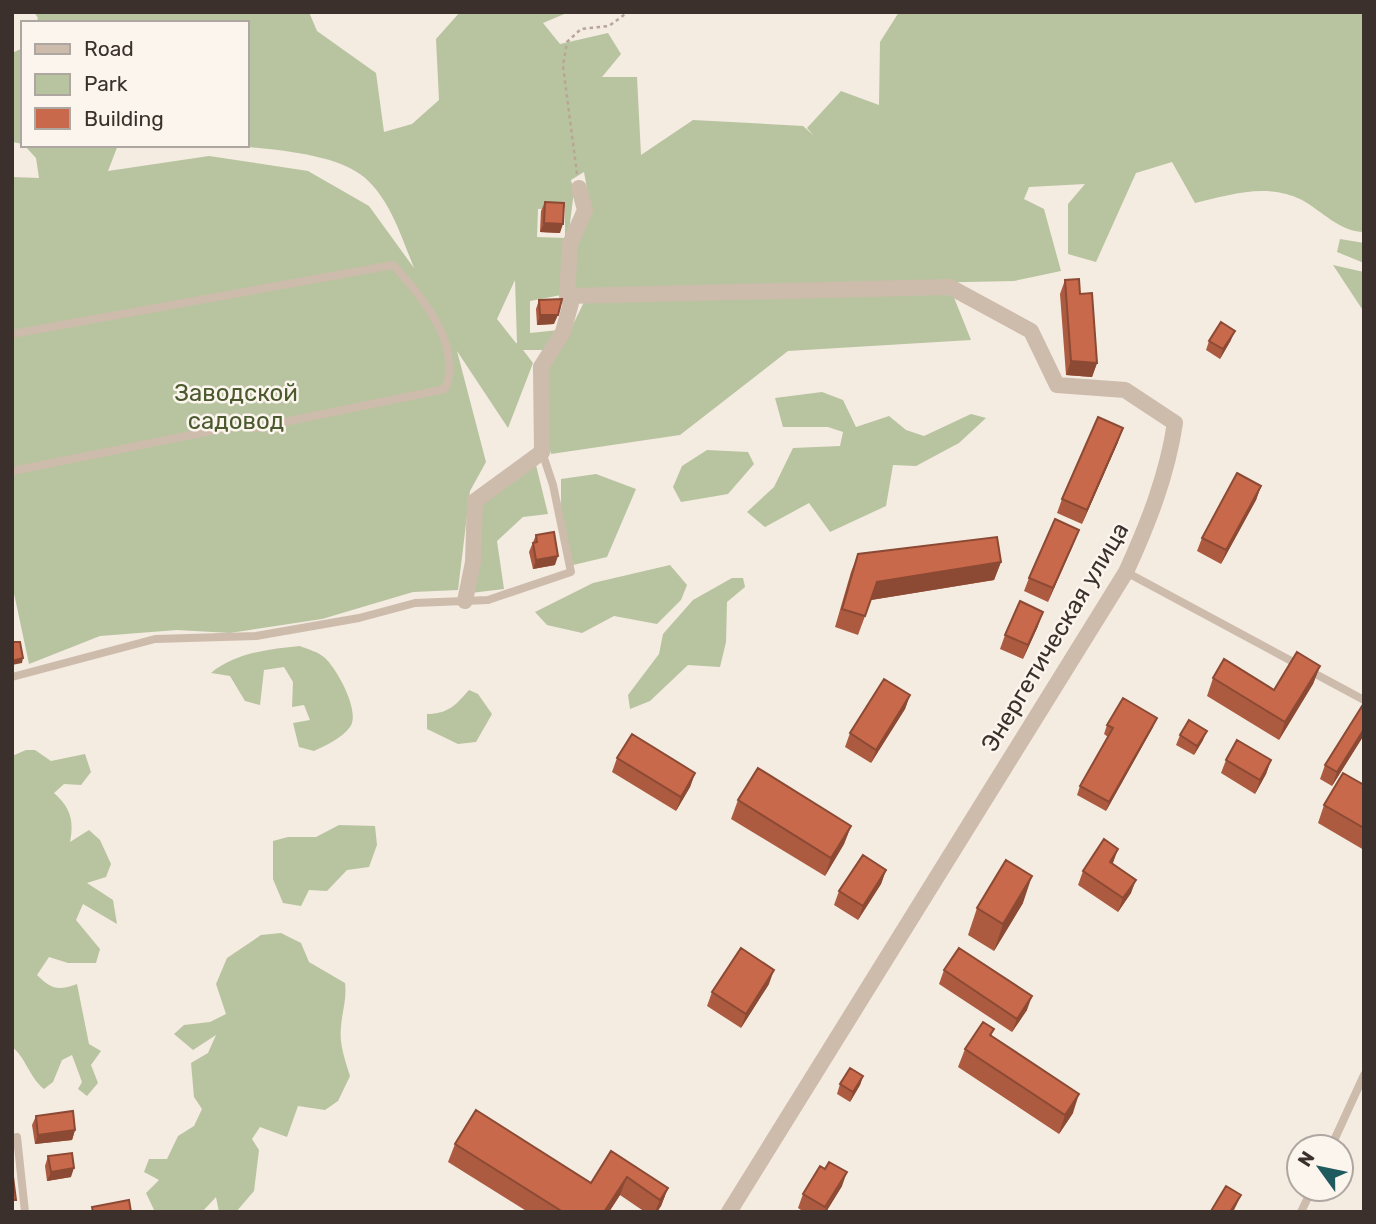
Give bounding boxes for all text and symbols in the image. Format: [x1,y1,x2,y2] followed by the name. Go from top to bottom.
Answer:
[21,21,248,147] legend
[84,36,134,61] text: Road
[84,71,128,96] text: Park
[84,106,164,131] text: Building
[174,379,298,435] park label: Заводской садовод
[975,517,1135,757] street label: Энергетическая улица
[1285,1133,1355,1203] north arrow
[1293,1147,1320,1171] text: N

